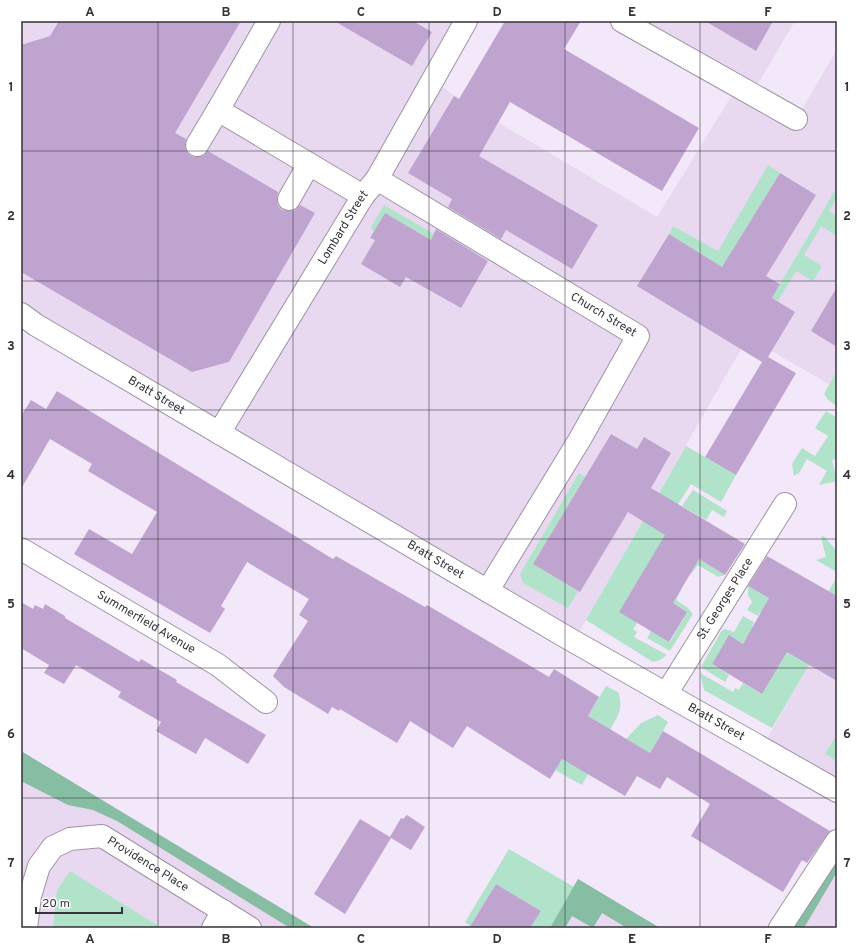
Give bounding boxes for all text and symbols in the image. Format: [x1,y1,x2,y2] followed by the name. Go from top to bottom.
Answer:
[85,5,95,21] text: A
[222,5,231,21] text: B
[357,5,365,21] text: C
[492,5,502,21] text: D
[628,5,636,21] text: E
[764,5,772,21] text: F
[8,80,14,96] text: 1
[844,80,850,96] text: 1
[315,187,372,268] street label: Lombard Street
[7,209,15,225] text: 2
[843,209,851,225] text: 2
[567,289,639,341] street label: Church Street
[7,339,15,355] text: 3
[843,339,851,355] text: 3
[125,373,187,419] street label: Bratt Street
[7,468,15,484] text: 4
[843,468,851,484] text: 4
[404,537,467,583] street label: Bratt Street
[694,555,757,643] street label: St. Georges Place
[94,587,198,658] street label: Summerfield Avenue
[7,597,15,613] text: 5
[843,597,851,613] text: 5
[684,700,747,745] street label: Bratt Street
[7,727,15,743] text: 6
[843,727,851,743] text: 6
[104,833,192,896] street label: Providence Place
[8,856,15,872] text: 7
[844,856,851,872] text: 7
[36,889,122,915] scale bar
[42,896,70,912] text: 20 m
[85,932,95,948] text: A
[222,932,231,948] text: B
[357,932,365,948] text: C
[492,932,502,948] text: D
[628,932,636,948] text: E
[764,932,772,948] text: F

